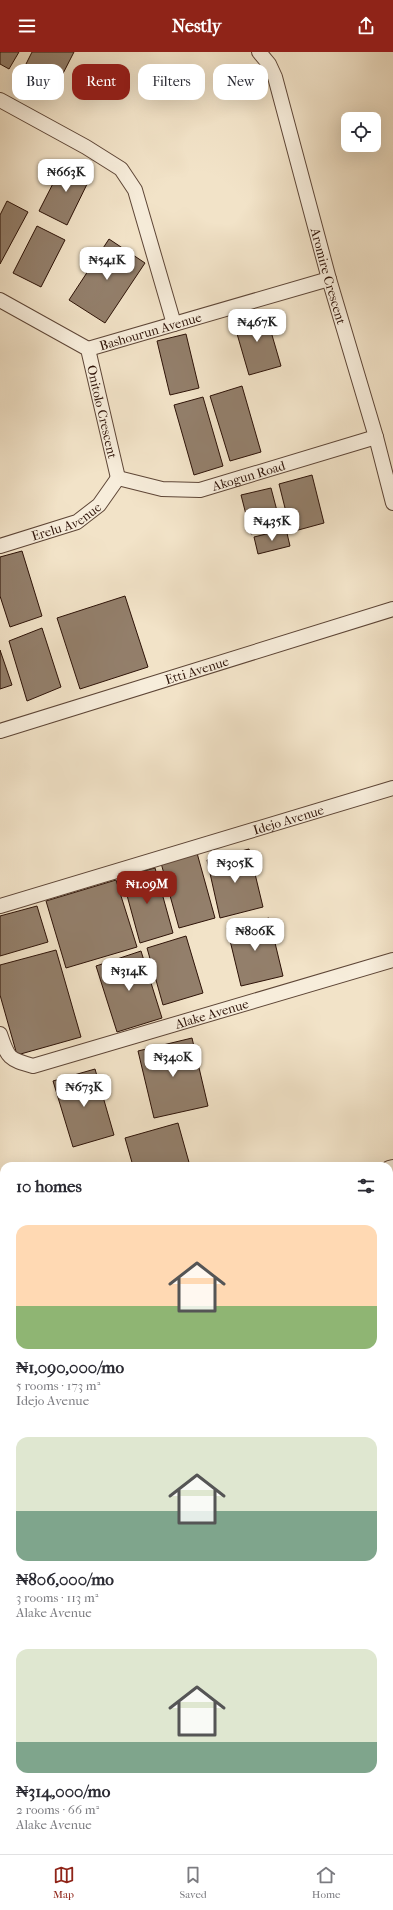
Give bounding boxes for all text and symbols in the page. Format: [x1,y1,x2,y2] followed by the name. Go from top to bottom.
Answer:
[16,15,38,37] icon: menu
[355,15,377,37] icon: share
[172,16,221,37] text: Nestly
[12,64,64,100] chip: Buy
[72,64,130,100] chip: Rent
[138,64,205,100] chip: Filters
[213,64,268,100] chip: New
[341,112,381,152] map controls
[341,112,381,152] button: locate
[38,159,94,193] pin: ₦663K
[47,164,85,179] text: ₦663K
[307,225,349,326] street label: Aromire Crescent
[79,247,135,281] pin: ₦541K
[89,252,125,267] text: ₦541K
[98,309,204,353] street label: Bashourun Avenue
[229,309,285,343] pin: ₦467K
[237,314,277,329] text: ₦467K
[84,364,120,460] street label: Onitolo Crescent
[209,458,288,494] street label: Akogun Road
[30,499,105,544] street label: Erelu Avenue
[244,508,300,542] pin: ₦435K
[253,513,291,528] text: ₦435K
[163,653,231,687] street label: Etti Avenue
[251,802,326,838] street label: Idejo Avenue
[207,850,263,884] pin: ₦305K
[217,855,253,870] text: ₦305K
[114,871,180,905] pin: ₦1.09M
[126,876,168,891] text: ₦1.09M
[227,918,283,952] pin: ₦806K
[235,923,275,938] text: ₦806K
[101,958,157,992] pin: ₦314K
[111,963,147,978] text: ₦314K
[172,996,251,1032] street label: Alake Avenue
[145,1044,201,1078] pin: ₦340K
[153,1049,193,1064] text: ₦340K
[56,1074,112,1108] pin: ₦673K
[65,1079,103,1094] text: ₦673K
[355,1175,377,1197] icon: filters
[16,1176,82,1196] text: 10 homes
[161,1251,233,1323] icon: home
[16,1357,124,1377] text: ₦1,090,000/mo
[16,1378,100,1393] text: 5 rooms · 173 m²
[16,1393,89,1408] text: Idejo Avenue
[161,1463,233,1535] icon: home
[16,1569,114,1589] text: ₦806,000/mo
[16,1590,98,1605] text: 3 rooms · 113 m²
[16,1605,92,1620] text: Alake Avenue
[161,1675,233,1747] icon: home
[16,1781,110,1801] text: ₦314,000/mo
[16,1802,99,1817] text: 2 rooms · 66 m²
[16,1817,92,1832] text: Alake Avenue
[53,1864,75,1901] tab: Map
[180,1864,207,1901] tab: Saved
[312,1864,340,1901] tab: Home

